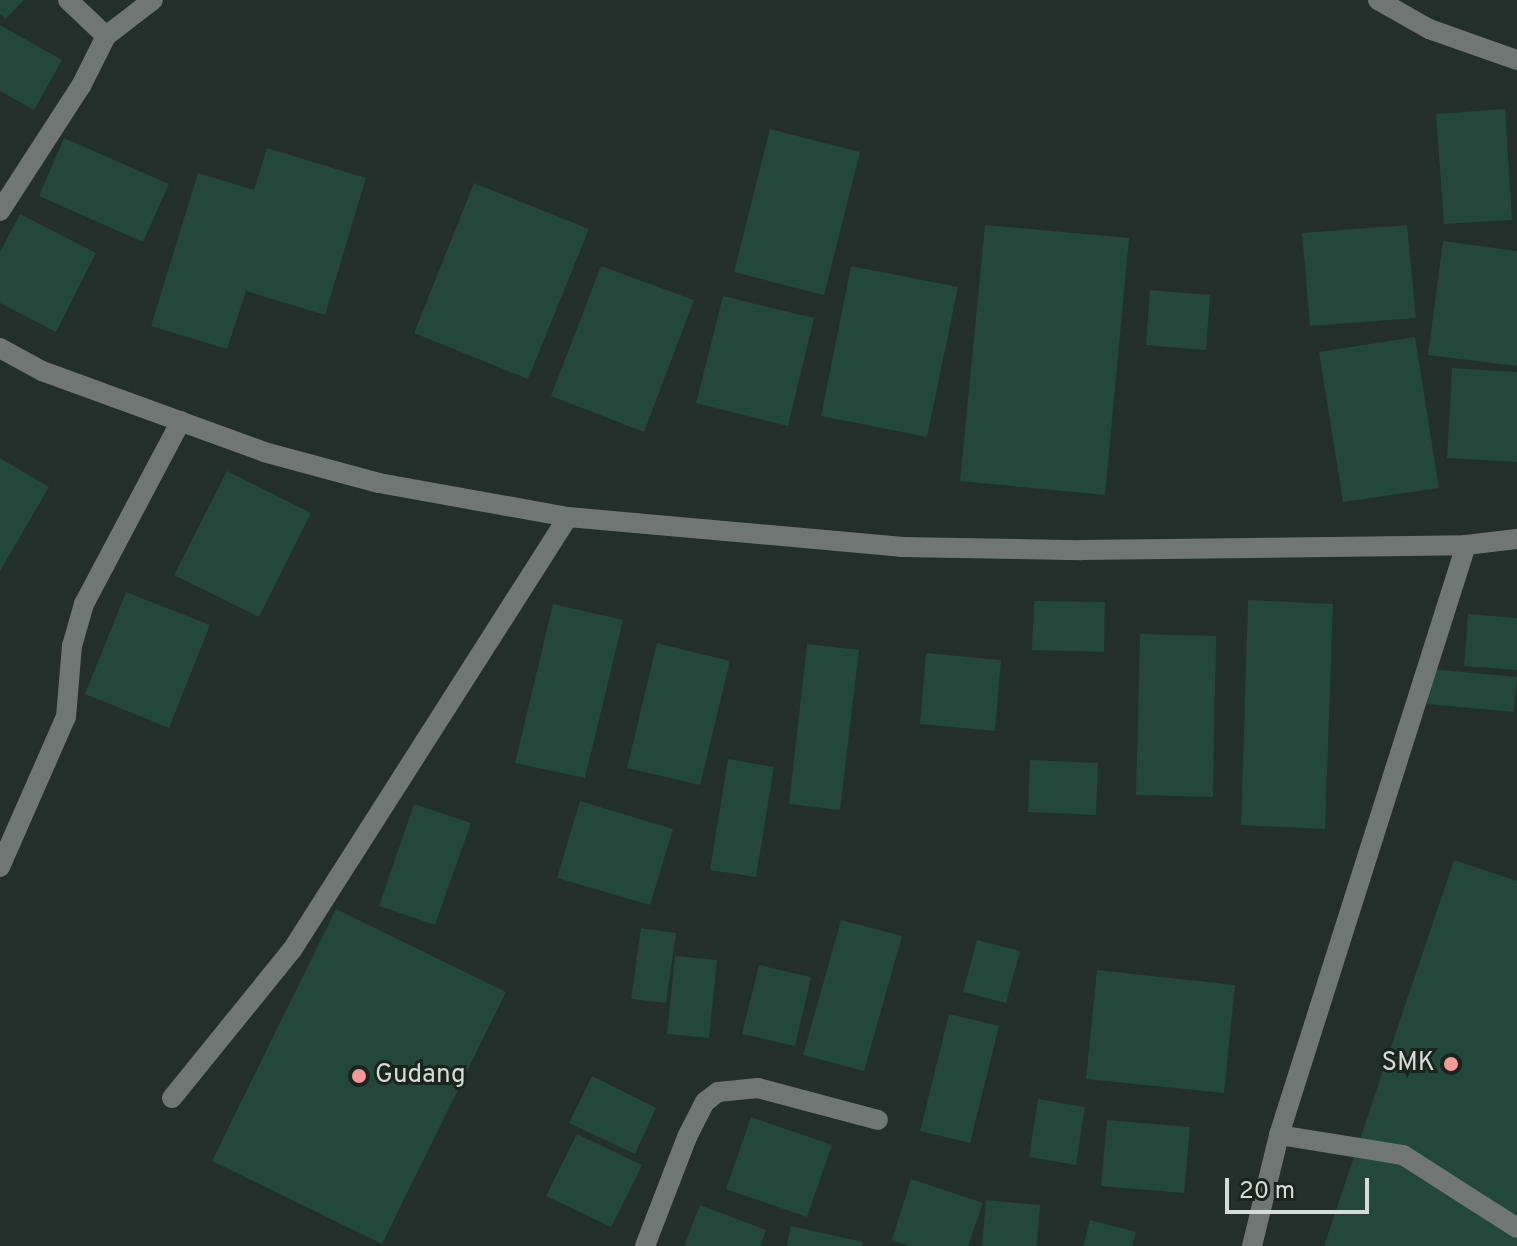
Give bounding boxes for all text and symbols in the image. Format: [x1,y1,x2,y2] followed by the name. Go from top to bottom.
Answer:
[1381,1048,1435,1080] place label: SMK
[1442,1055,1460,1073] marker: SMK
[375,1060,466,1092] place label: Gudang
[350,1067,368,1085] marker: Gudang
[1229,1162,1373,1212] scale bar
[1239,1177,1295,1207] text: 20 m

